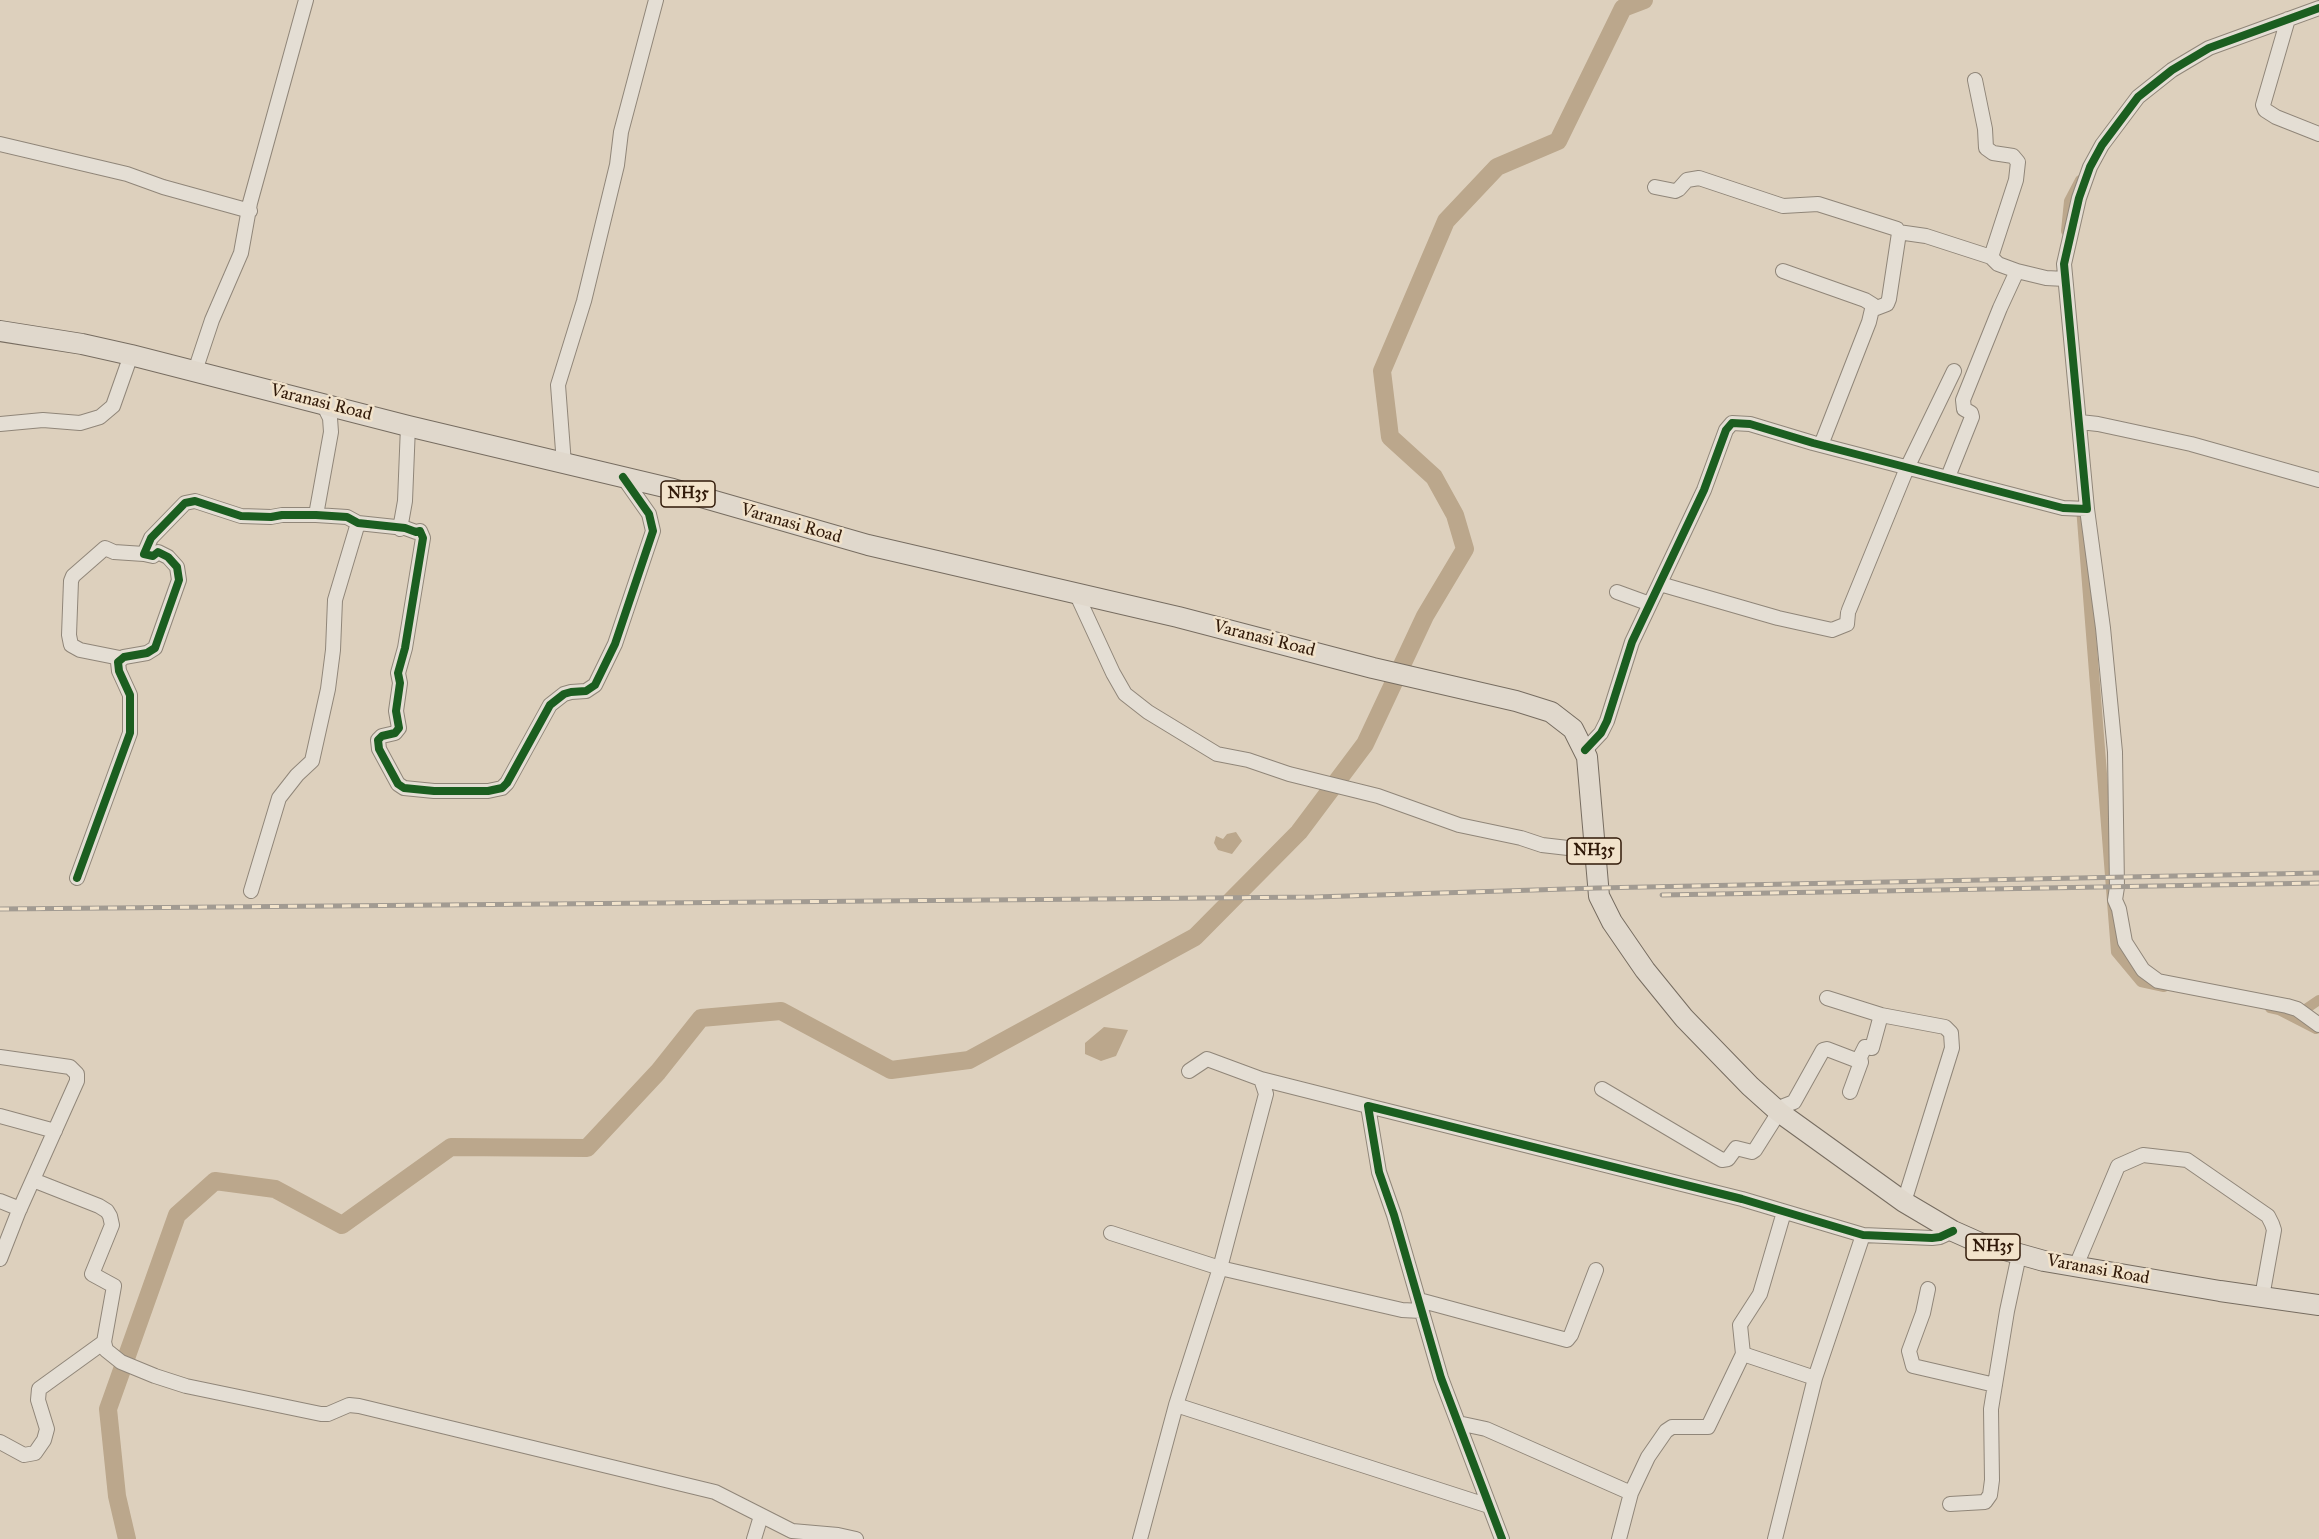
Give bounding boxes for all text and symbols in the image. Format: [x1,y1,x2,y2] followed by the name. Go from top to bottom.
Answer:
[268,380,374,426] street label: Varanasi Road
[661,481,715,507] road number: NH35
[738,499,844,549] street label: Varanasi Road
[1211,616,1317,662] street label: Varanasi Road
[1567,838,1621,864] road number: NH35
[1966,1234,2020,1260] road number: NH35
[2045,1250,2151,1290] street label: Varanasi Road

